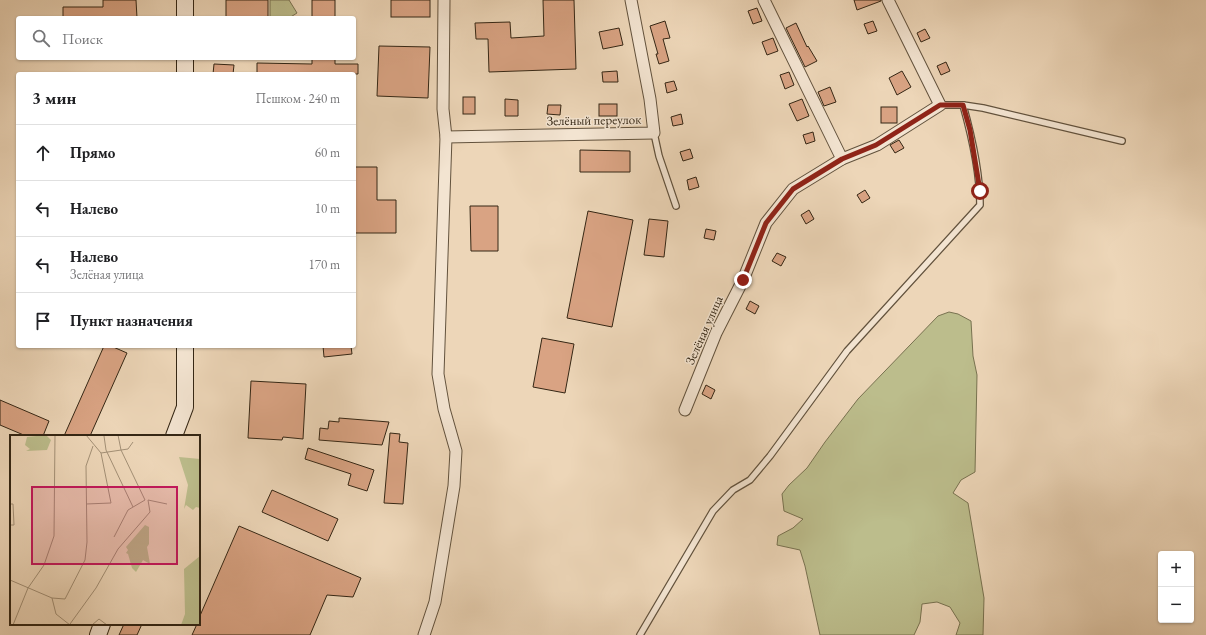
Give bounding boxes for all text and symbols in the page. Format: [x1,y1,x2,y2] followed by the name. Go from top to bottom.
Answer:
[16,16,356,60] search box
[30,27,52,49] icon: search
[62,29,103,48] text: Поиск
[32,87,76,109] text: 3 мин
[256,90,340,107] text: Пешком · 240 m
[546,111,642,129] street label: Зелёный переулок
[32,142,54,164] icon: ahead
[70,143,115,162] text: Прямо
[315,144,340,161] text: 60 m
[971,182,989,200] route start
[32,198,54,220] icon: left
[70,199,118,218] text: Налево
[315,200,340,217] text: 10 m
[70,247,118,266] text: Налево
[32,254,54,276] icon: left
[309,256,340,273] text: 170 m
[70,266,144,283] text: Зелёная улица
[734,271,752,289] route end
[681,292,727,367] street label: Зелёная улица
[32,310,54,332] icon: arrive
[70,311,193,330] text: Пункт назначения
[10,435,200,625] inset map
[1158,551,1194,623] map controls
[1158,551,1194,587] button: +
[1158,587,1194,623] button: −

